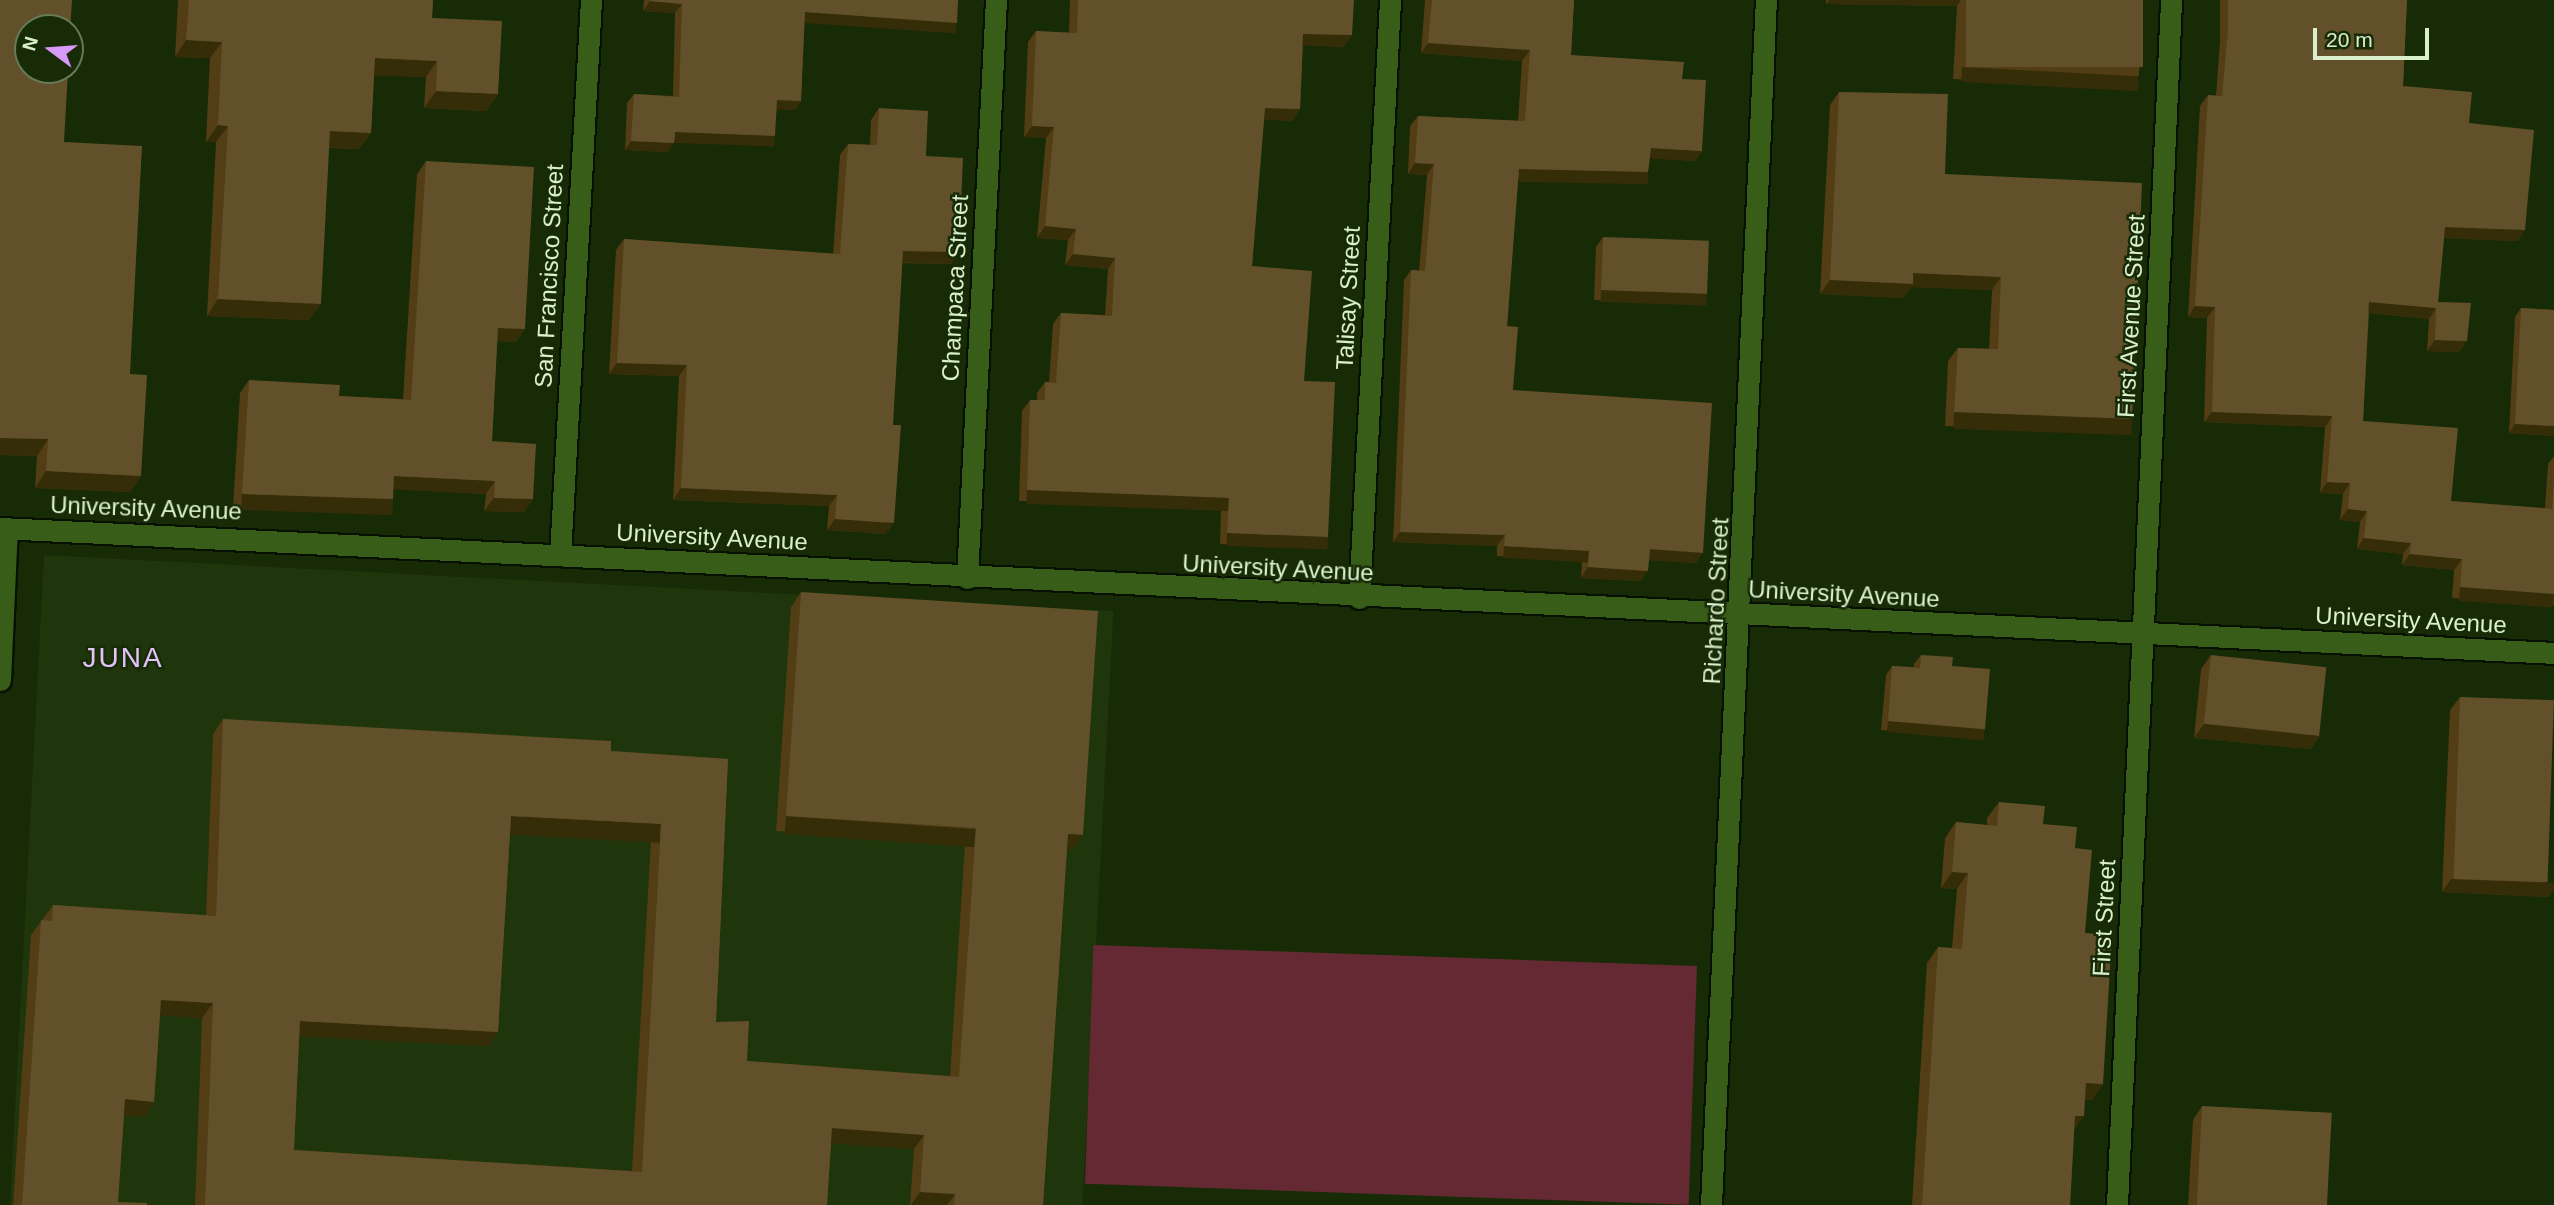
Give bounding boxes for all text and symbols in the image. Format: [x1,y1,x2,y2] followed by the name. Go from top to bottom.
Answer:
[14,14,84,84] north arrow
[2316,14,2432,58] scale bar
[2326,28,2373,51] text: 20 m
[18,34,42,53] text: N
[529,163,569,389] street label: San Francisco Street
[936,194,974,382] street label: Champaca Street
[2111,213,2151,419] street label: First Avenue Street
[1330,225,1366,371] street label: Talisay Street
[49,490,243,526] street label: University Avenue
[1697,517,1735,685] street label: Richardo Street
[615,518,809,556] street label: University Avenue
[1181,549,1375,587] street label: University Avenue
[1747,575,1941,613] street label: University Avenue
[2314,601,2508,639] street label: University Avenue
[83,641,163,675] district label: JUNA
[2087,859,2121,977] street label: First Street

